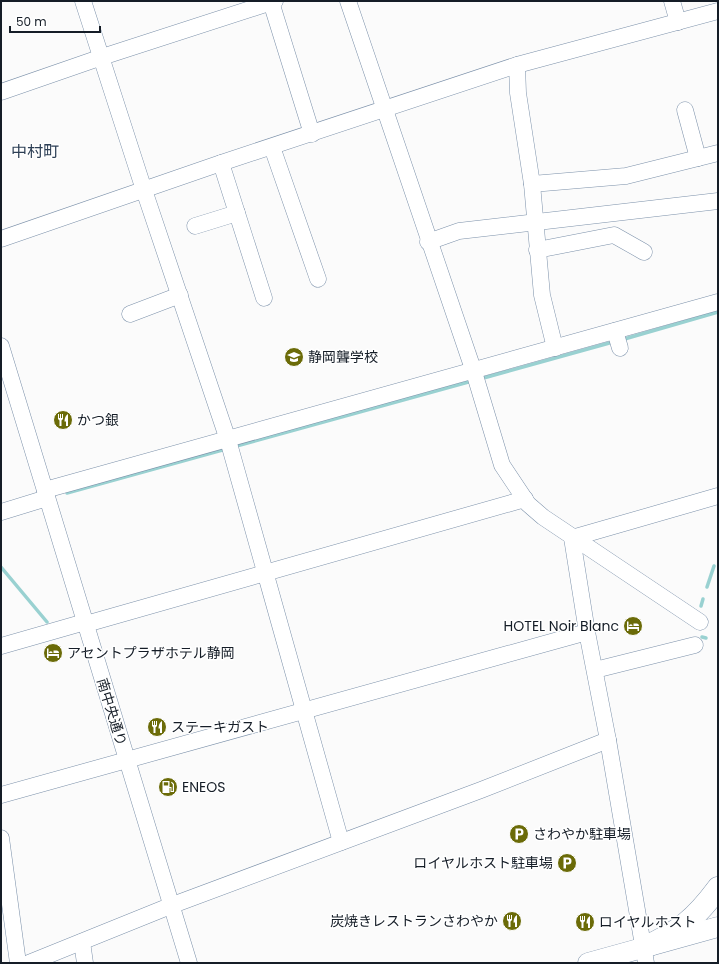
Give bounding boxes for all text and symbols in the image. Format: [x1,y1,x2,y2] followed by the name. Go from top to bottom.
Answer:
[10,8,100,34] scale bar
[16,13,47,30] text: 50 m
[11,140,59,163] district label: 中村町
[283,346,305,368] school or university icon: 静岡聾学校
[308,347,378,367] place label: 静岡聾学校
[52,409,74,431] restaurant icon: かつ銀
[77,410,119,430] place label: かつ銀
[622,615,644,637] hotel icon: HOTEL Noir Blanc
[504,616,619,636] place label: HOTEL Noir Blanc
[42,642,64,664] hotel icon: アセントプラザホテル静岡
[67,643,235,663] place label: アセントプラザホテル静岡
[92,676,132,748] street label: 南中央通り
[146,716,168,738] restaurant icon: ステーキガスト
[171,717,269,737] place label: ステーキガスト
[157,776,179,798] fuel station icon: ENEOS
[182,777,225,797] place label: ENEOS
[508,823,530,845] parking icon: さわやか駐車場
[533,824,631,844] place label: さわやか駐車場
[556,852,578,874] parking icon: ロイヤルホスト駐車場
[413,853,553,873] place label: ロイヤルホスト駐車場
[501,910,523,932] restaurant icon: 炭焼きレストランさわやか
[330,911,498,931] place label: 炭焼きレストランさわやか
[574,911,596,933] restaurant icon: ロイヤルホスト
[599,912,697,932] place label: ロイヤルホスト

